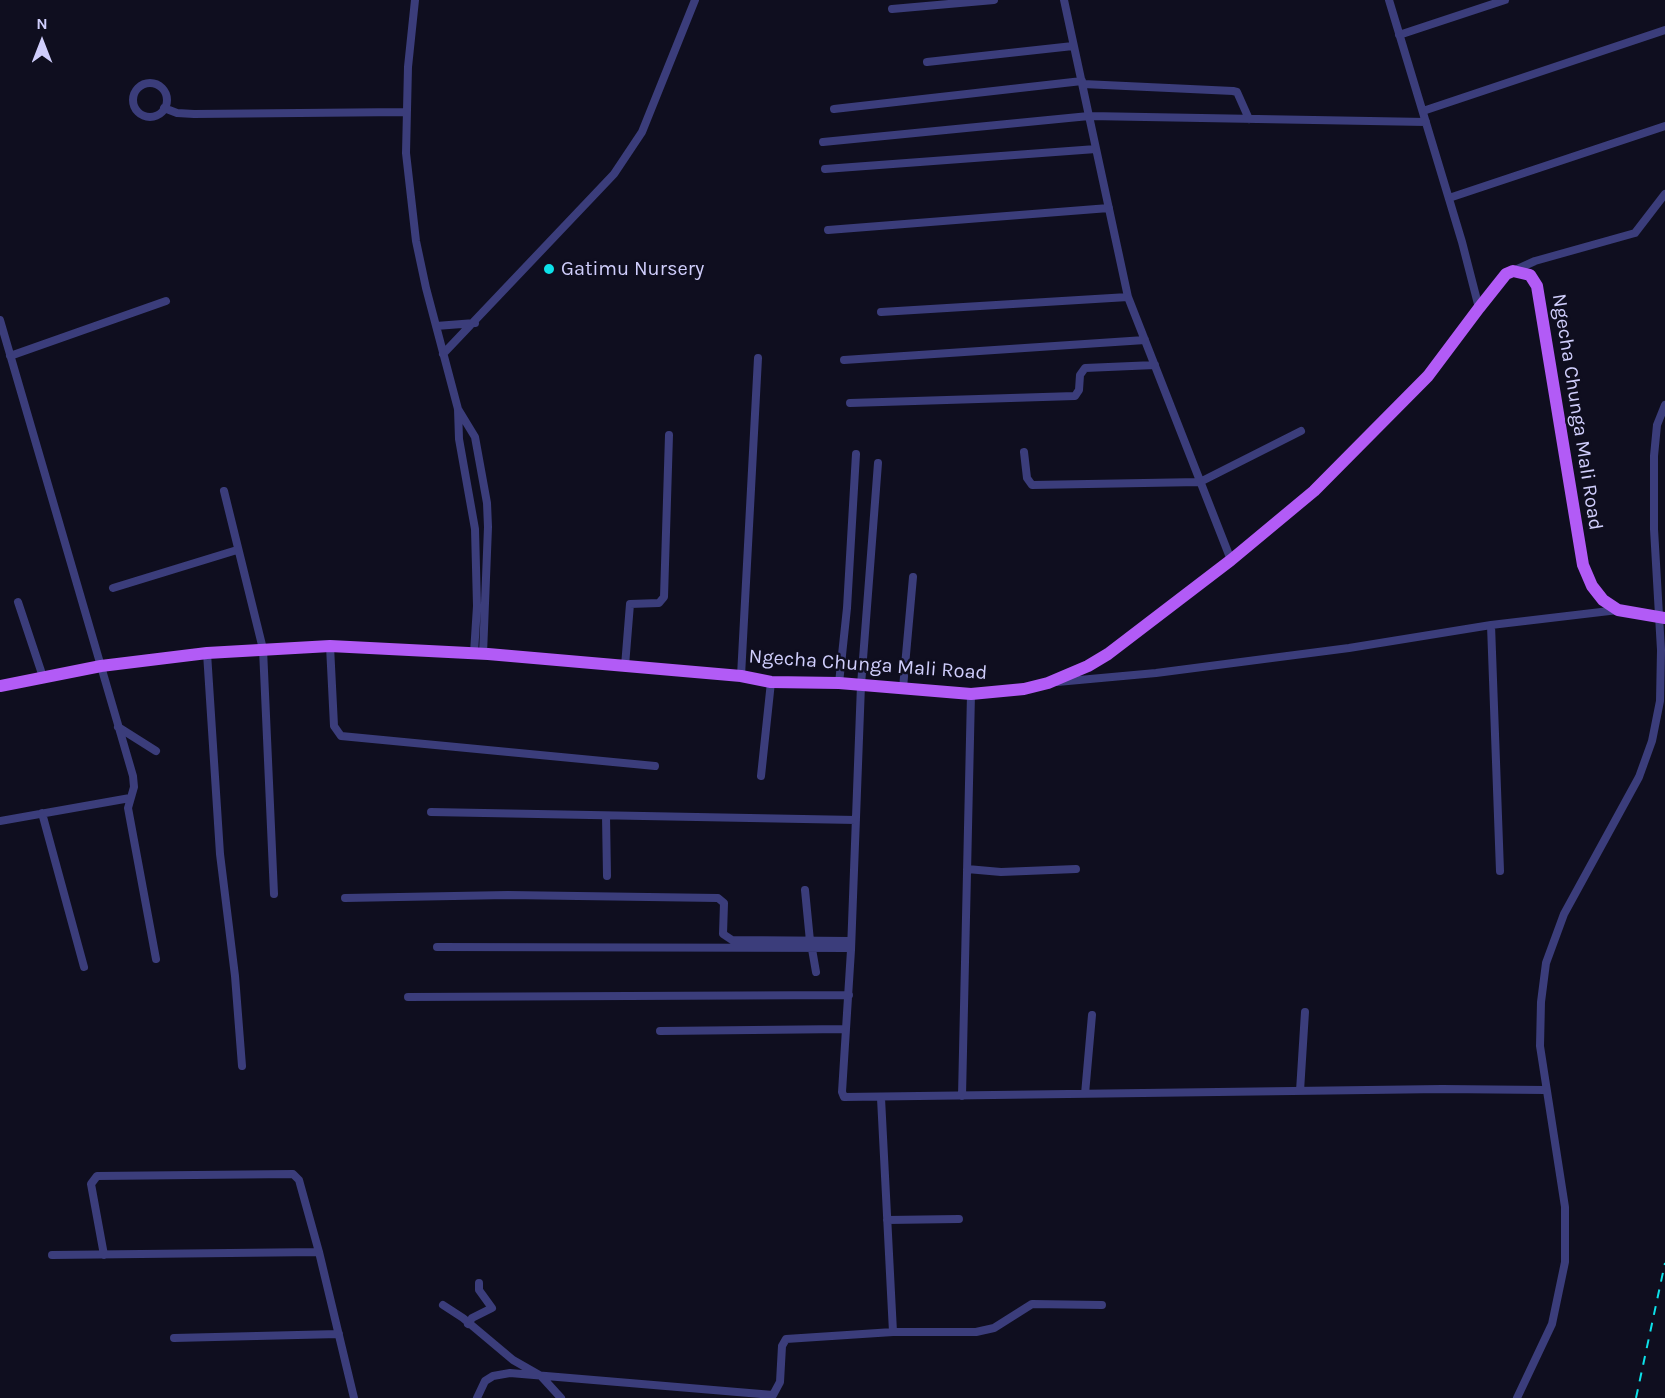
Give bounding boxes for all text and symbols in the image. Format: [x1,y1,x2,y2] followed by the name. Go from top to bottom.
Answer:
[12,12,72,72] north arrow
[36,14,48,33] text: N
[561,257,704,281] place label: Gatimu Nursery
[542,262,556,276] marker: Gatimu Nursery
[1546,292,1608,532] street label: Ngecha Chunga Mali Road
[748,645,988,685] street label: Ngecha Chunga Mali Road

